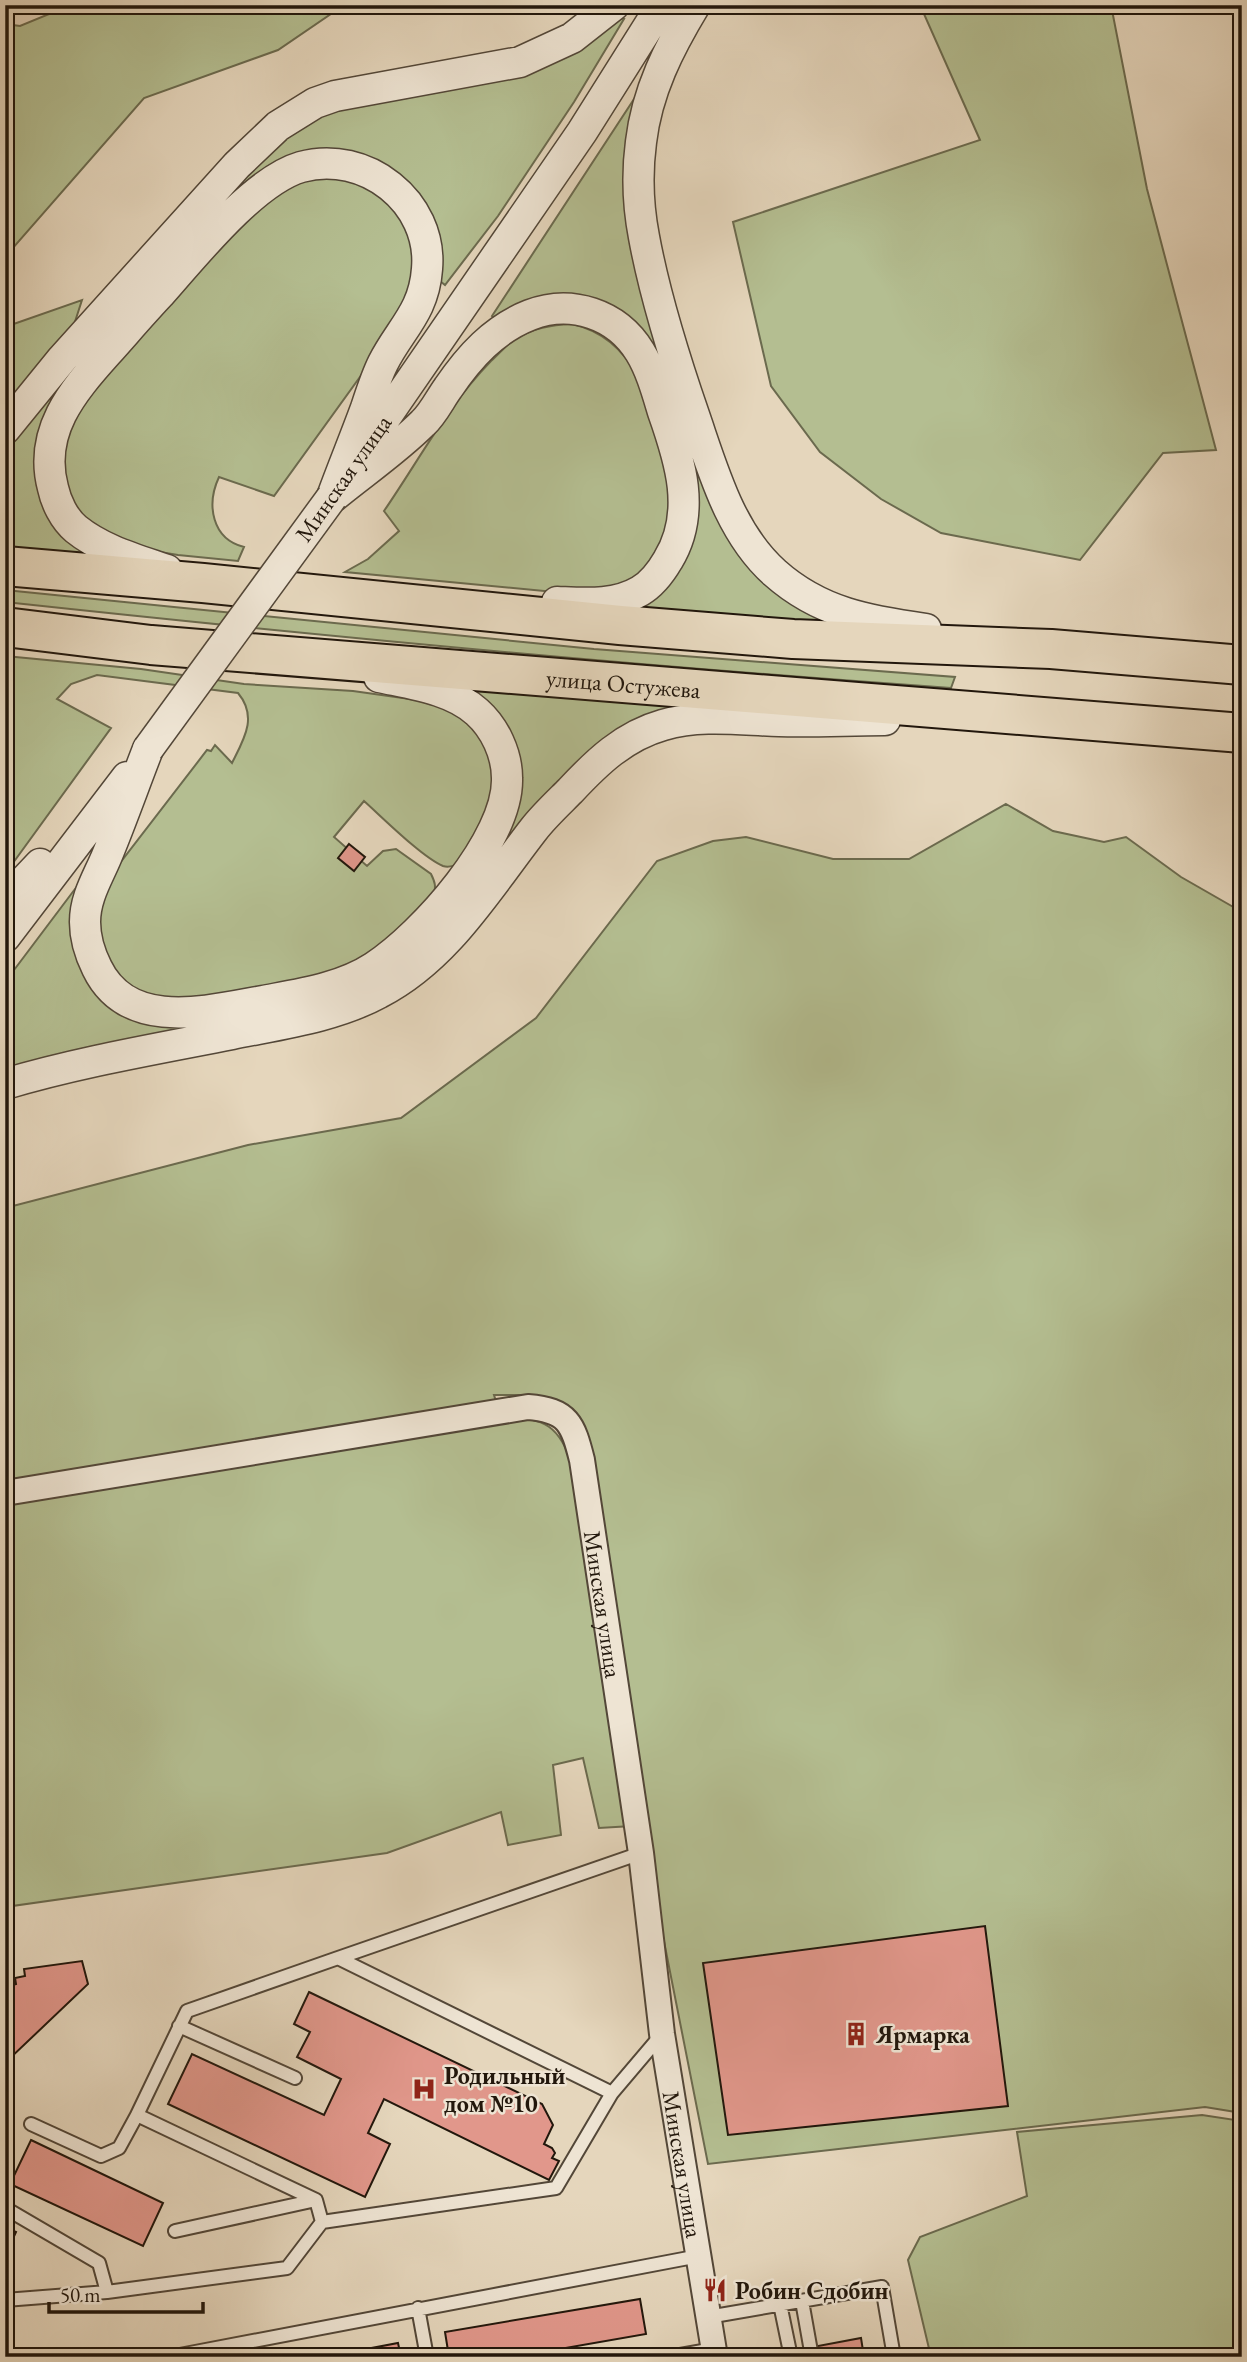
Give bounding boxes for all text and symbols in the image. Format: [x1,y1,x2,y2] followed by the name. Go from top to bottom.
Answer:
[288,408,399,548] street label: Минская улица
[545,661,702,705] street label: улица Остужева
[577,1528,630,1680] street label: Минская улица
[875,2019,970,2050] place label: Ярмарка
[842,2020,870,2048] building icon: Ярмарка
[444,2060,565,2119] place label: Родильный дом №10
[410,2075,438,2103] hospital icon: Родильный дом №10
[656,2088,711,2241] street label: Минская улица
[49,2271,203,2315] scale bar
[735,2275,888,2306] place label: Робин Сдобин
[701,2276,729,2304] restaurant icon: Робин Сдобин
[60,2281,101,2308] text: 50 m

